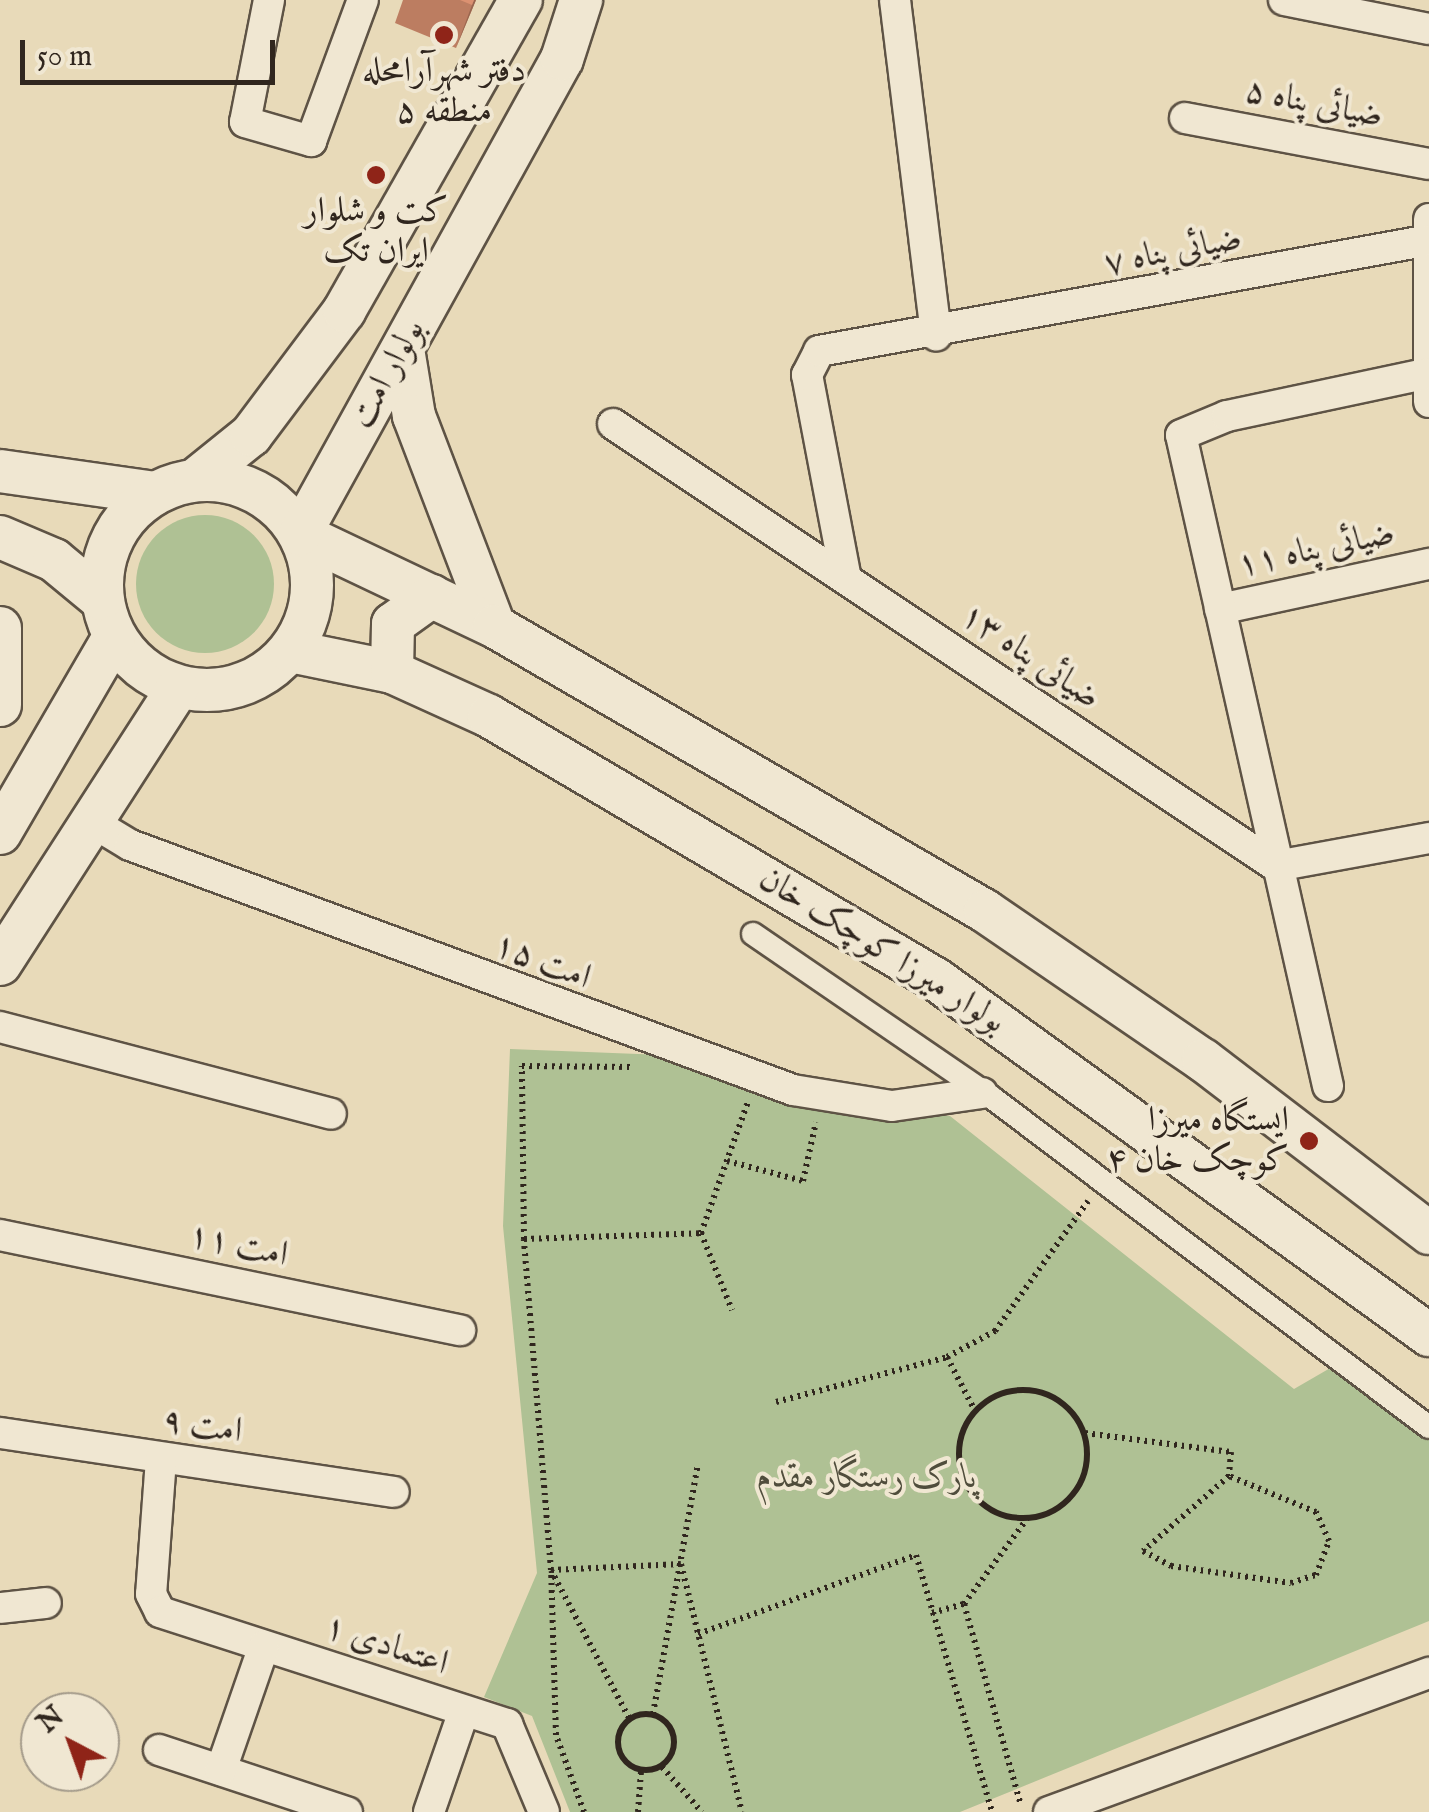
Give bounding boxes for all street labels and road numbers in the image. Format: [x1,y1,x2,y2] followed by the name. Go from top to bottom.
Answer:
[1242,70,1386,138] street label: ضیائی پناه ۵
[1101,218,1245,286] street label: ضیائی پناه ۷
[341,312,435,436] street label: بولوار امت
[1233,513,1399,587] street label: ضیائی پناه ۱۱
[952,595,1108,719] street label: ضیائی پناه ۱۳
[751,858,1013,1044] street label: بولوار میرزا کوچک خان
[487,924,597,1000] street label: امت ۱۵
[184,1215,292,1277] street label: امت ۱۱
[159,1401,245,1453] street label: امت ۹
[319,1606,453,1686] street label: اعتمادی ۱

